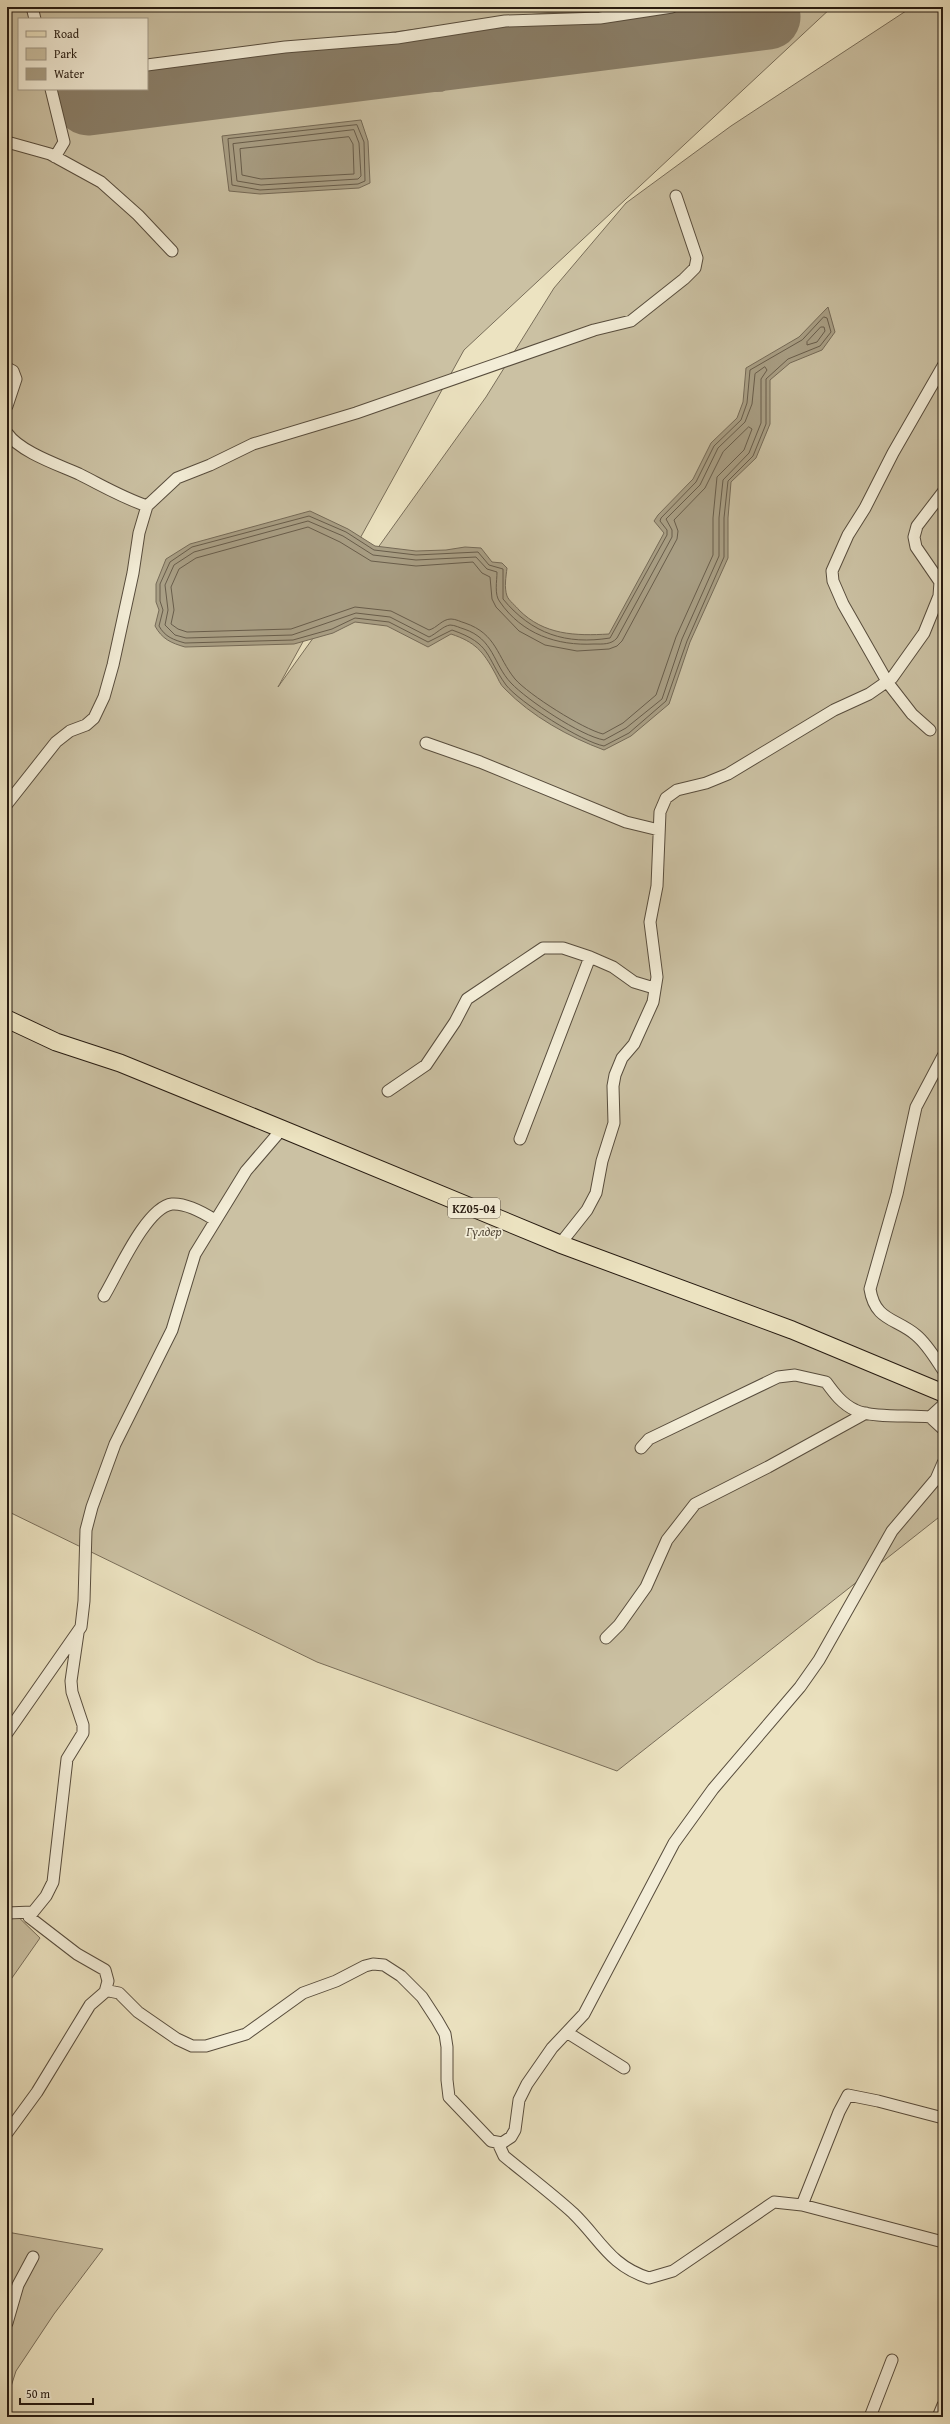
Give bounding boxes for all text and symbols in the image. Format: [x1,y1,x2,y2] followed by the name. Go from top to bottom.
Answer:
[18,18,148,90] legend
[54,25,80,42] text: Road
[54,45,78,62] text: Park
[54,65,84,82] text: Water
[448,1198,500,1218] road number: KZ05-04
[465,1222,502,1241] park label: Гүлдер
[20,2380,93,2406] scale bar
[26,2385,50,2402] text: 50 m

